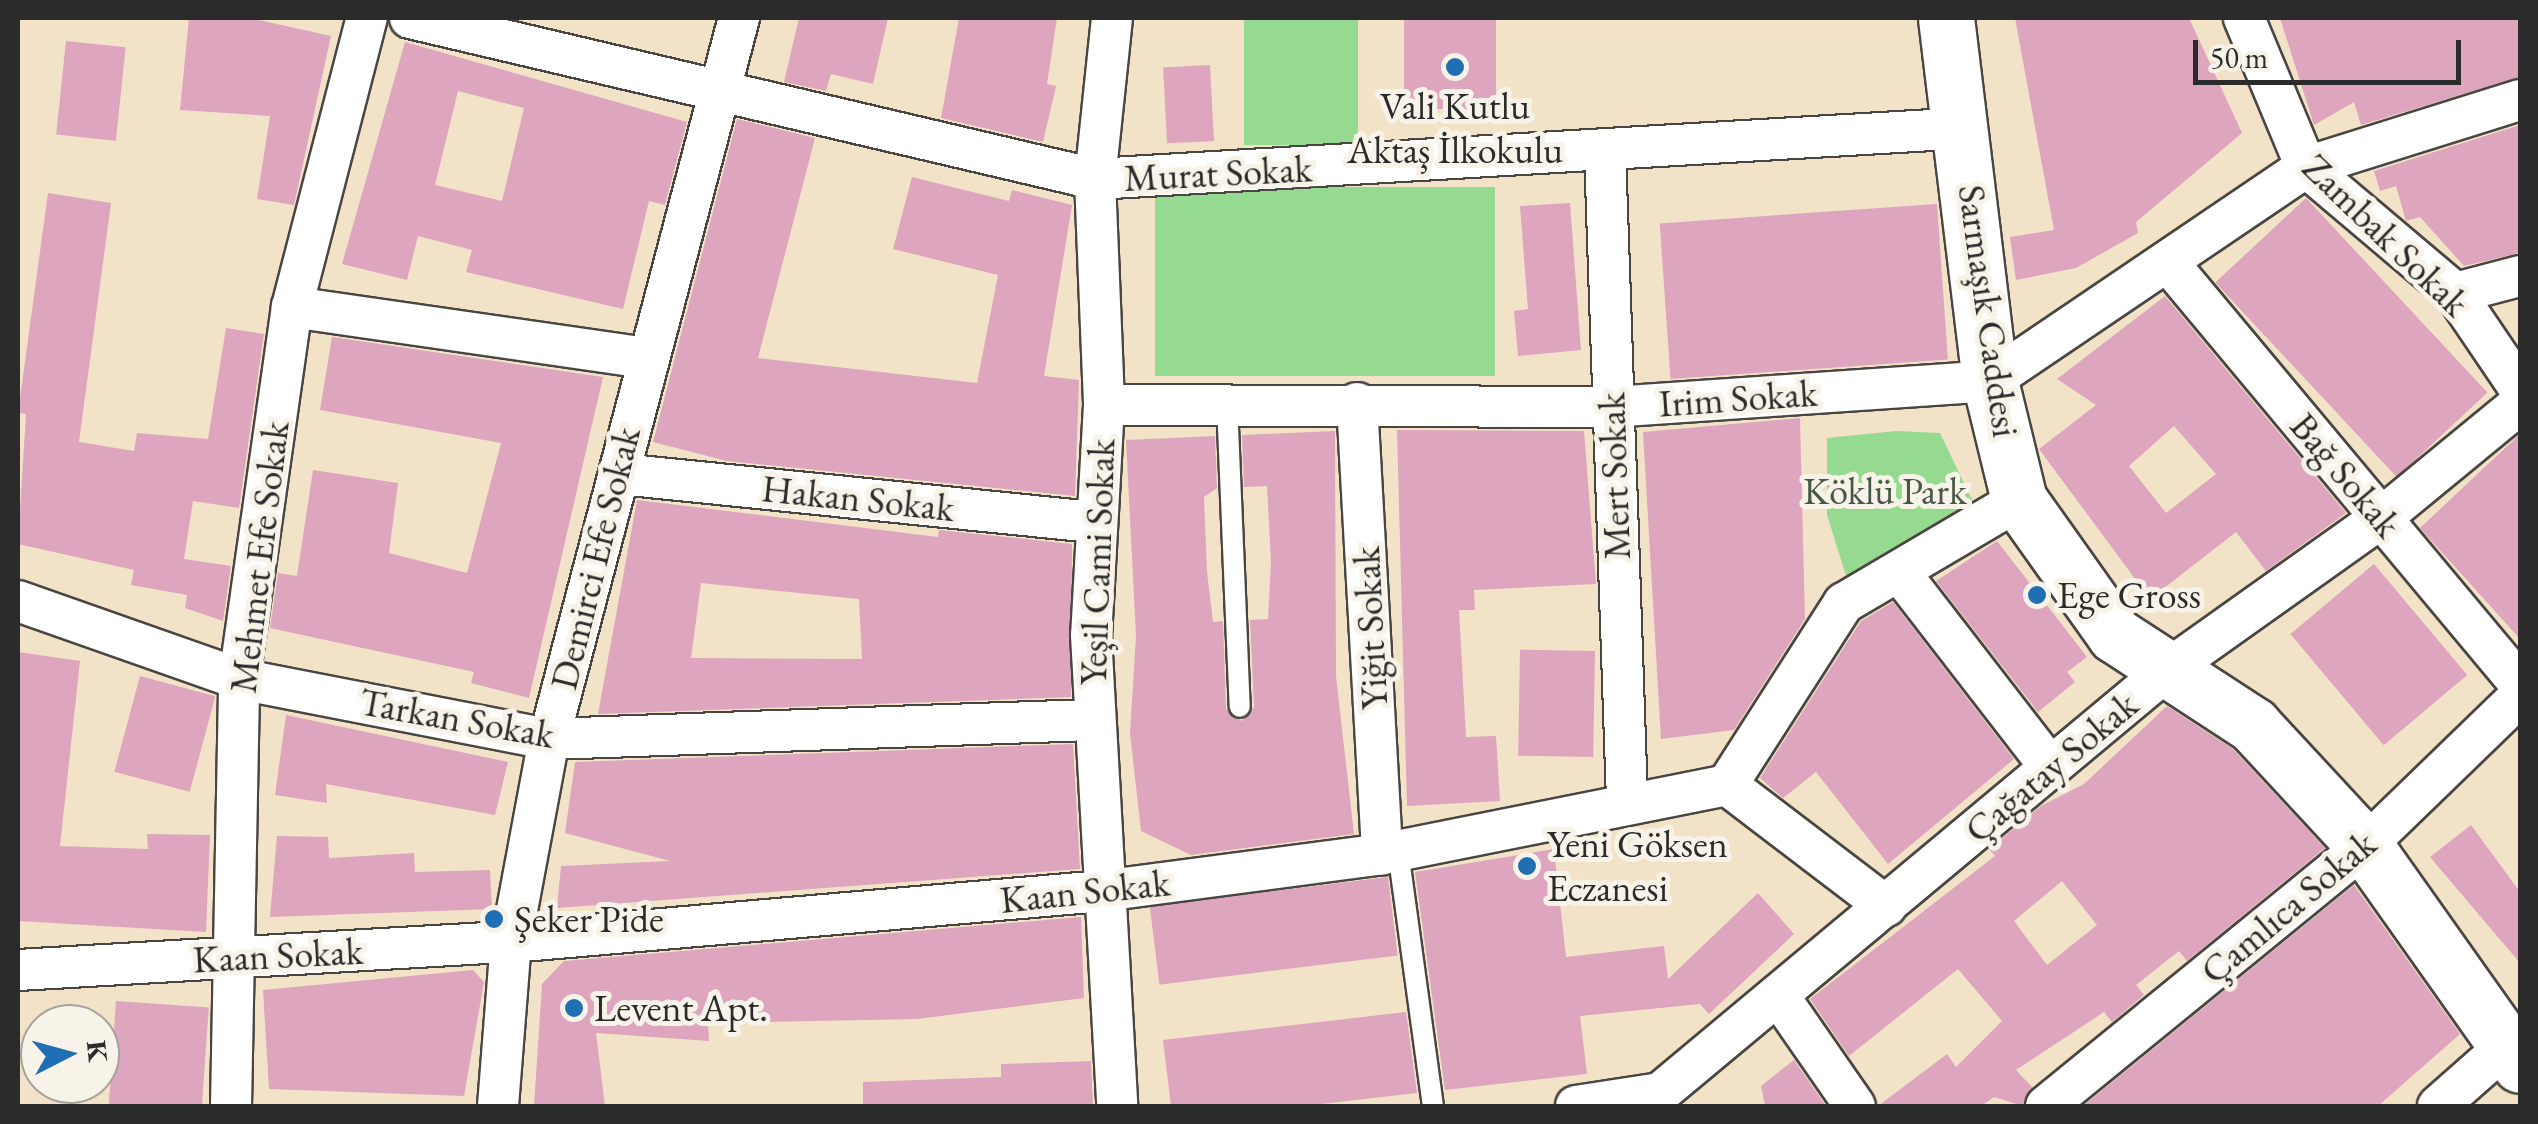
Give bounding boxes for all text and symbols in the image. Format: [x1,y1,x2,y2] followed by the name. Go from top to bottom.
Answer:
[2198,20,2466,82] scale bar
[2210,38,2268,77] text: 50 m
[1444,56,1466,78] marker: Vali Kutlu Aktaş İlkokulu
[1347,83,1563,172] place label: Vali Kutlu Aktaş İlkokulu
[2293,144,2479,326] street label: Zambak Sokak
[1123,145,1313,201] street label: Murat Sokak
[1949,182,2029,440] street label: Sarmaşık Caddesi
[1657,370,1819,426] street label: Irim Sokak
[1588,392,1640,560] street label: Mert Sokak
[2281,404,2411,546] street label: Bağ Sokak
[220,418,298,696] street label: Mehmet Efe Sokak
[540,422,650,694] street label: Demirci Efe Sokak
[1070,438,1124,686] street label: Yeşil Cami Sokak
[759,465,957,531] street label: Hakan Sokak
[1803,468,1967,514] park label: Köklü Park
[1343,545,1397,711] street label: Yiğit Sokak
[2057,572,2201,618] place label: Ege Gross
[2026,584,2048,606] marker: Ege Gross
[356,678,558,758] street label: Tarkan Sokak
[1955,682,2147,852] street label: Çağatay Sokak
[1547,821,1728,911] place label: Yeni Göksen Eczanesi
[2191,821,2385,993] street label: Çamlıca Sokak
[1516,855,1538,877] marker: Yeni Göksen Eczanesi
[998,859,1172,923] street label: Kaan Sokak
[514,896,664,942] place label: Şeker Pide
[483,908,505,930] marker: Şeker Pide
[192,928,364,982] street label: Kaan Sokak
[594,985,768,1031] place label: Levent Apt.
[563,997,585,1019] marker: Levent Apt.
[20,1004,120,1104] north arrow
[79,1039,117,1064] text: K

